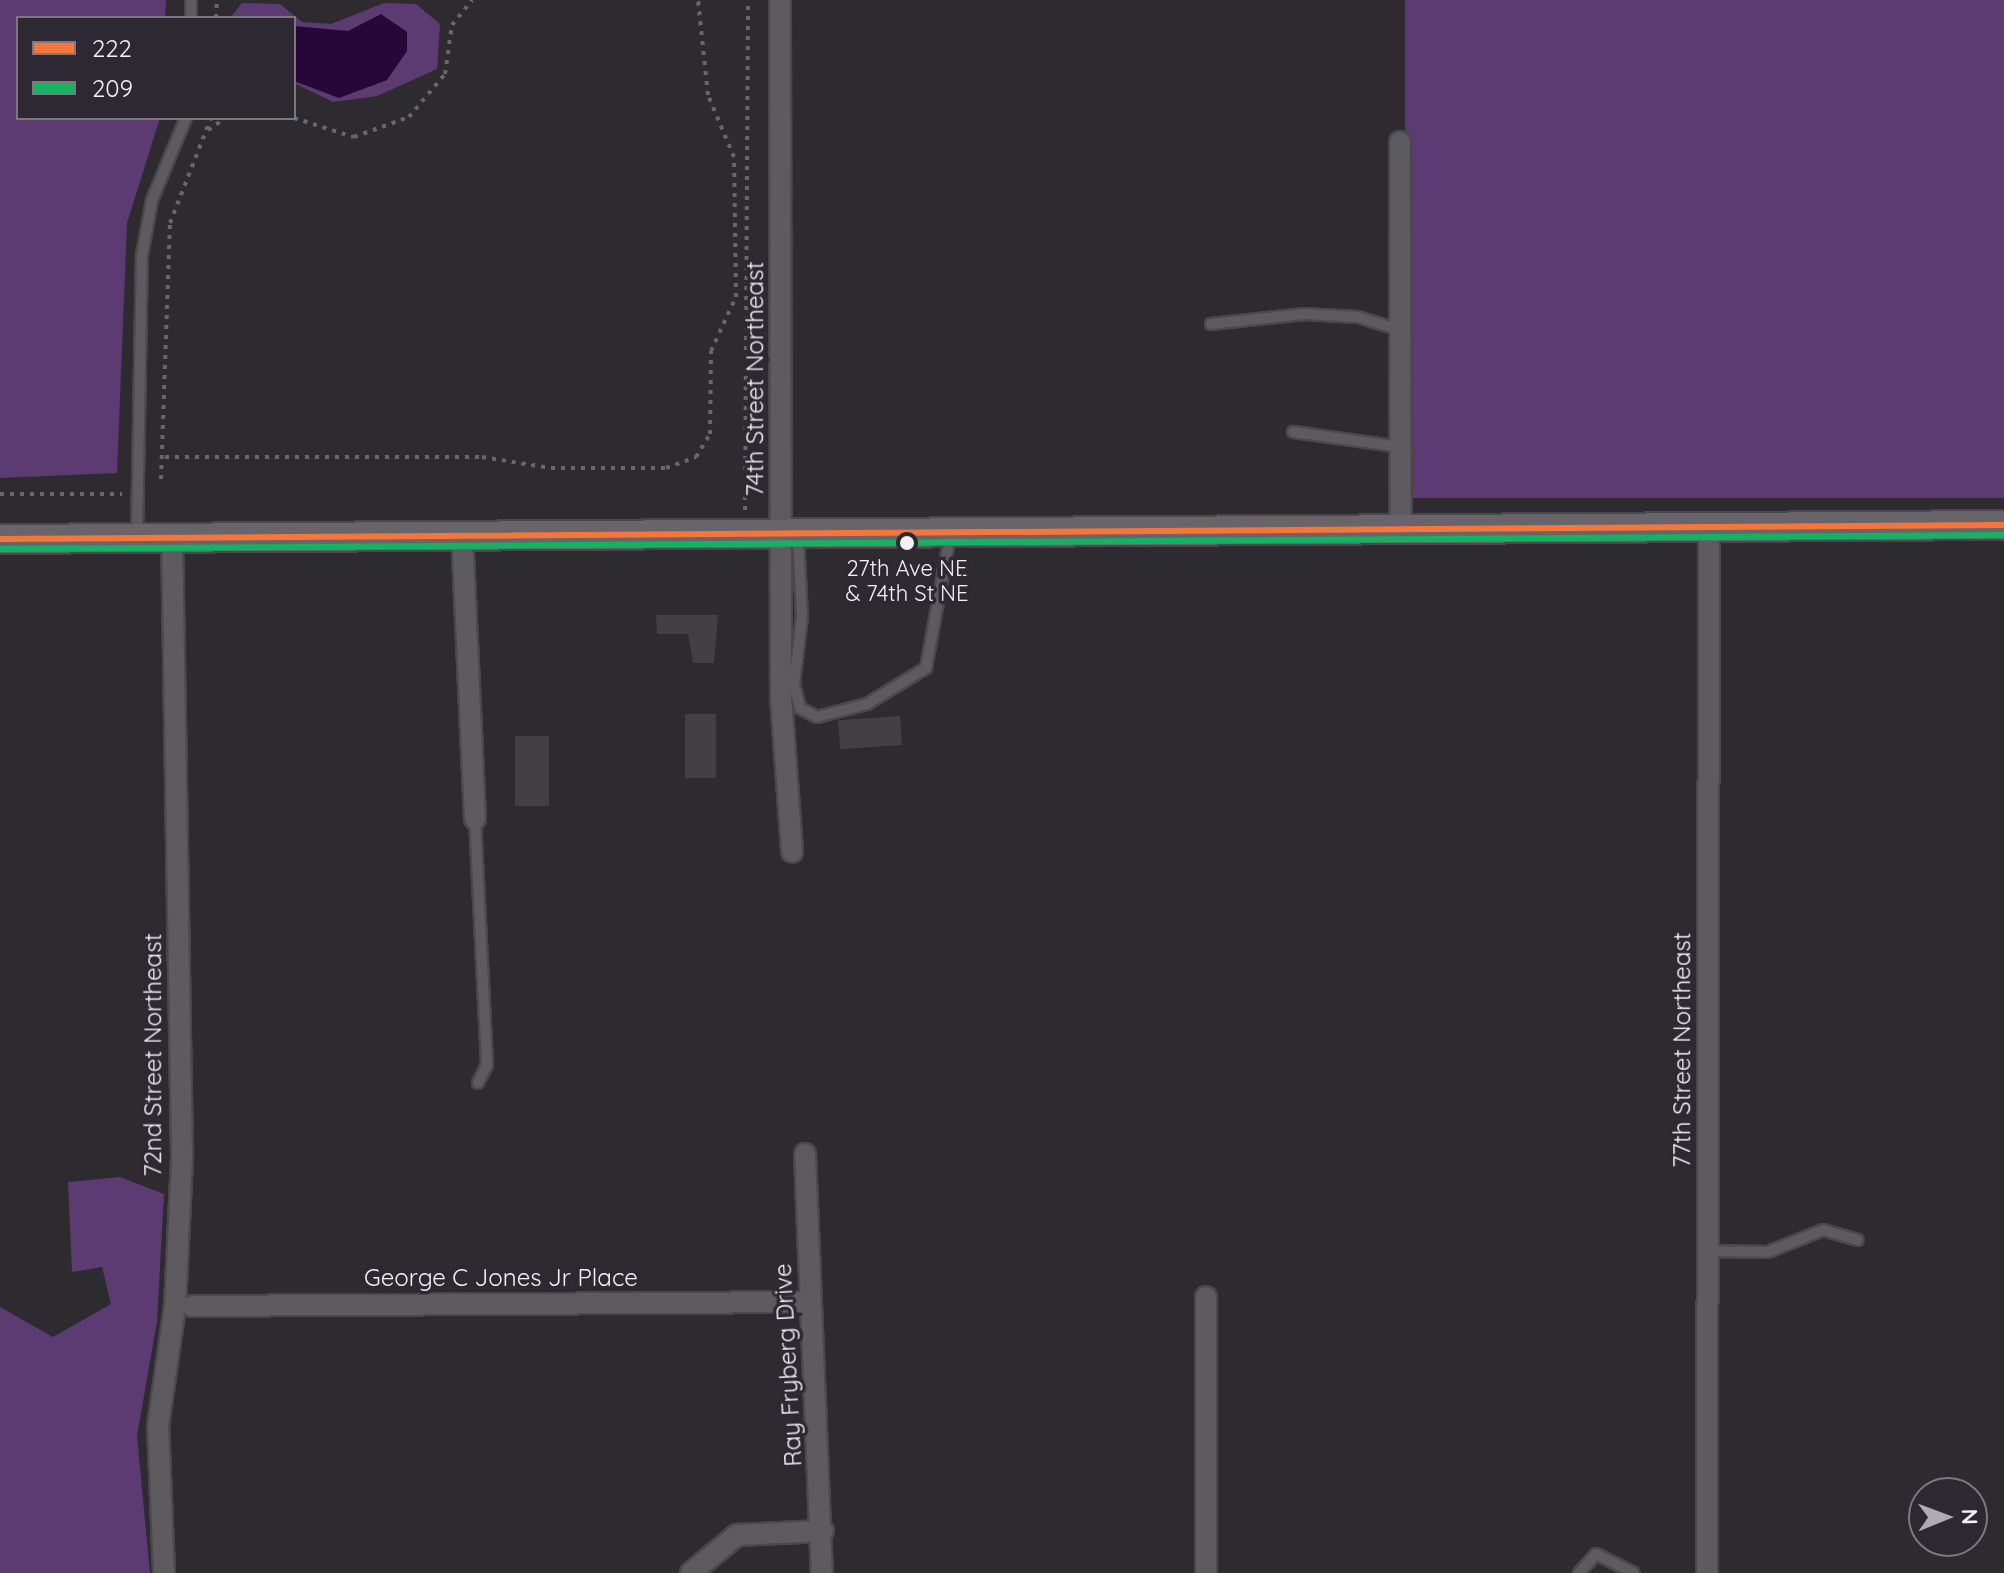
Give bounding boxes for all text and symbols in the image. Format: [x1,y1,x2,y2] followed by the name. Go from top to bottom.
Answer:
[16,16,296,120] legend
[92,33,132,63] text: 222
[92,73,133,103] text: 209
[741,261,769,497] street label: 74th Street Northeast
[899,535,915,551] marker: 27th Ave NE & 74th St NE
[845,555,969,606] place label: 27th Ave NE & 74th St NE
[1668,932,1696,1168] street label: 77th Street Northeast
[139,933,167,1177] street label: 72nd Street Northeast
[768,1263,808,1467] street label: Ray Fryberg Drive
[364,1264,638,1292] street label: George C Jones Jr Place
[1908,1477,1988,1557] north arrow
[1956,1508,1984,1525] text: N

